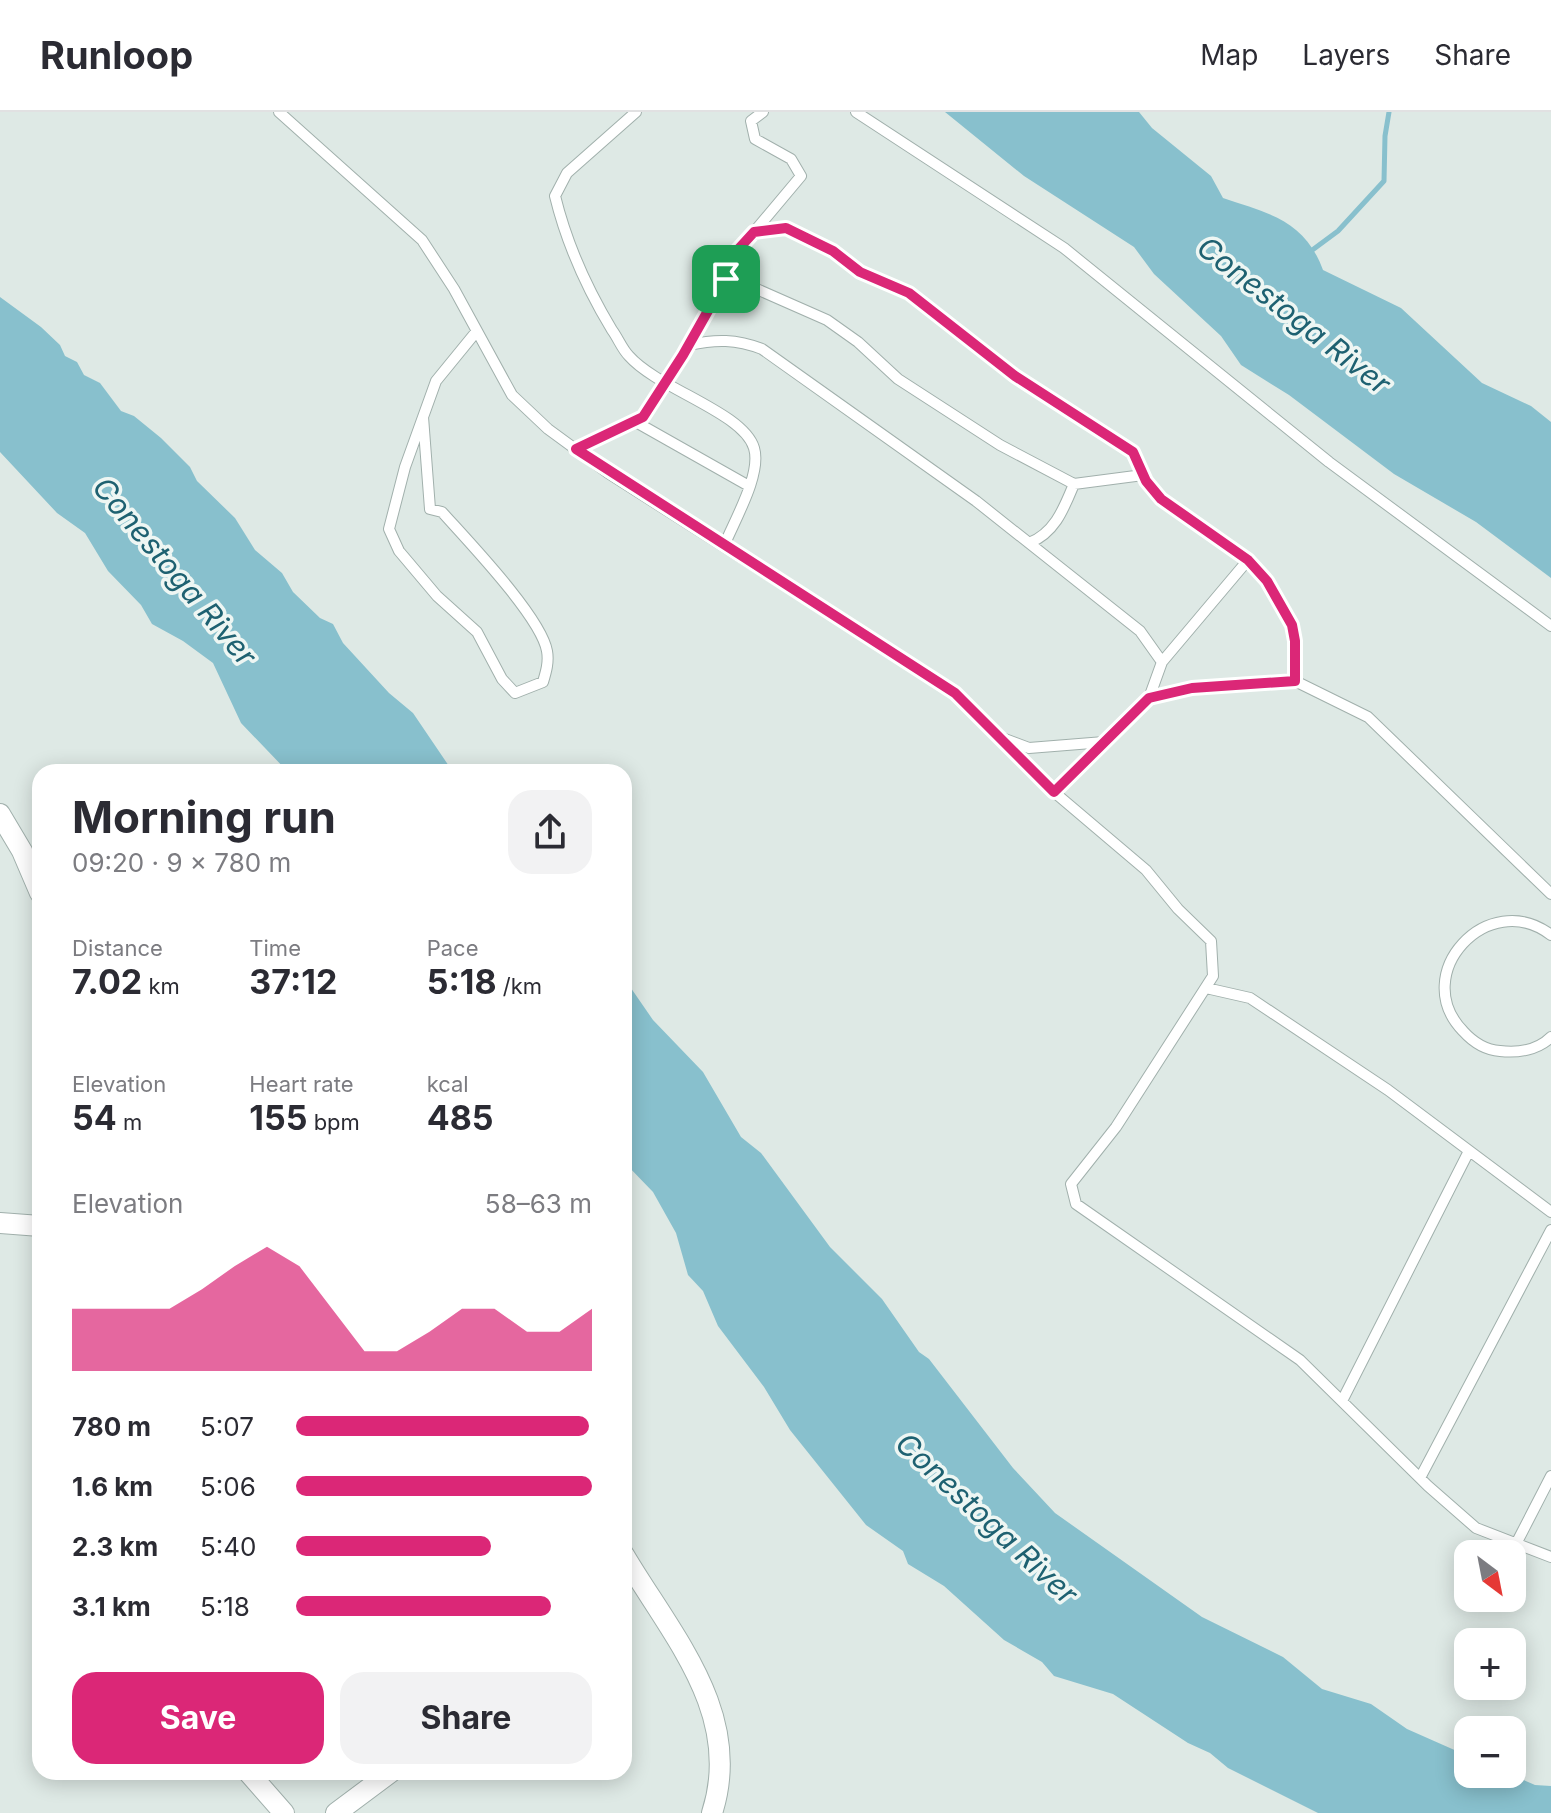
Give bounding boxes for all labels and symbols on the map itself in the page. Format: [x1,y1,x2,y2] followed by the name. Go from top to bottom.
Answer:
[1190,228,1398,402] water label: Conestoga River
[692,245,760,313] pin
[86,469,265,673] water label: Conestoga River
[889,1425,1086,1612] water label: Conestoga River
[1454,1540,1526,1612] north arrow

